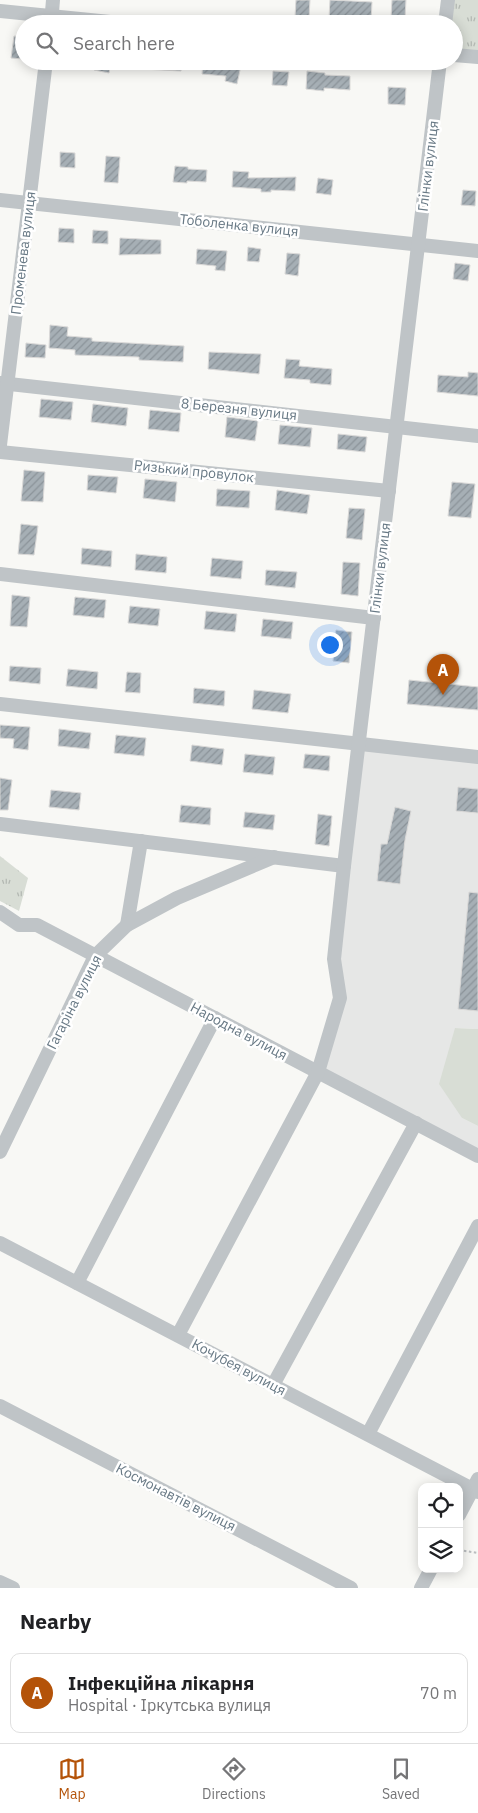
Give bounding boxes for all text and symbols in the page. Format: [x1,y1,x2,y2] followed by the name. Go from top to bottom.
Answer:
[15,15,463,70] search box
[33,29,61,57] icon: search
[73,31,175,55] text: Search here
[414,120,442,212] street label: Глінки вулиця
[7,190,39,316] street label: Променева вулиця
[179,210,299,240] street label: Тоболенка вулиця
[180,394,298,424] street label: 8 Березня вулиця
[133,456,255,486] street label: Ризький провулок
[366,522,394,614] street label: Глінки вулиця
[317,632,343,658] your location
[427,654,459,695] pin: A
[42,952,106,1052] street label: Гагаріна вулиця
[187,998,291,1064] street label: Народна вулиця
[189,1335,289,1399] street label: Кочубея вулиця
[113,1459,239,1535] street label: Космонавтів вулиця
[418,1483,463,1573] map controls
[418,1483,463,1528] button: locate
[418,1528,463,1573] button: layers
[20,1607,91,1635] text: Nearby
[68,1671,254,1695] text: Інфекційна лікарня
[32,1683,42,1703] text: A
[420,1683,457,1703] text: 70 m
[68,1695,271,1715] text: Hospital · Іркутська вулиця
[58,1755,86,1803] tab: Map
[202,1755,266,1803] tab: Directions
[382,1755,420,1803] tab: Saved

